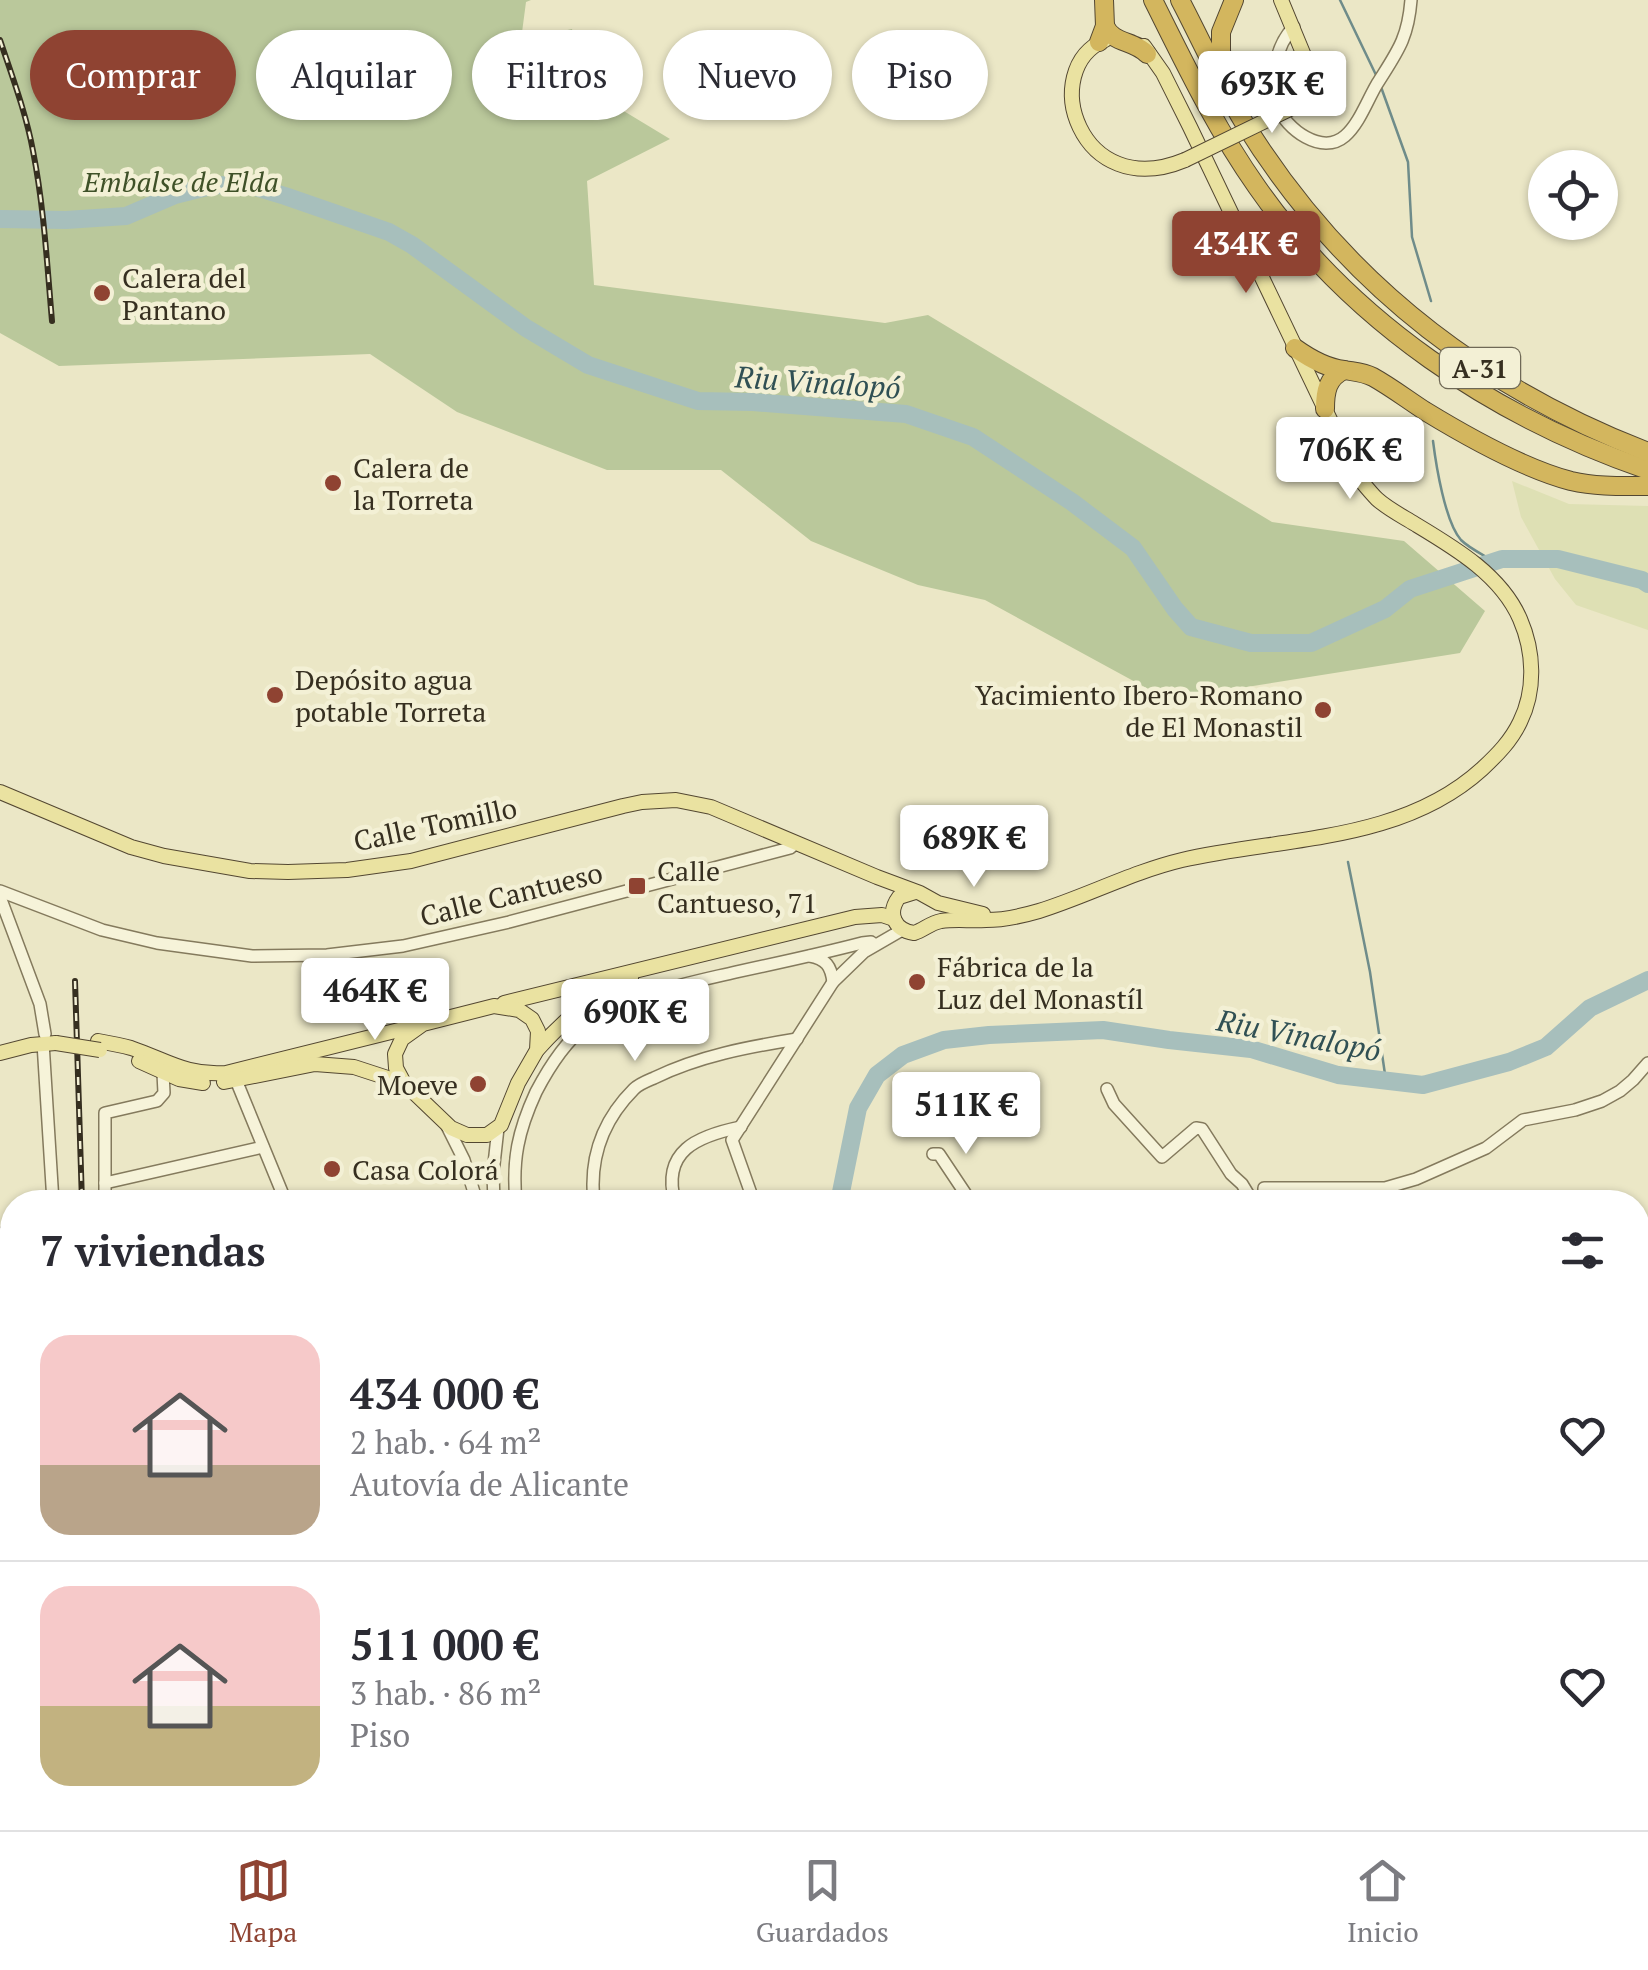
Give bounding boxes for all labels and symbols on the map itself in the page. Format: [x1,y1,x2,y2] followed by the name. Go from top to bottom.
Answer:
[1191,51,1353,136] pin: 693K €
[82,163,279,200] park label: Embalse de Elda
[1165,211,1327,296] pin: 434K €
[122,259,246,328] place label: Calera del Pantano
[91,282,113,304] marker: Calera del Pantano
[1440,348,1520,388] road number: A-31
[733,356,902,408] water label: Riu Vinalopó
[1269,417,1431,502] pin: 706K €
[353,449,474,518] place label: Calera de la Torreta
[322,472,344,494] marker: Calera de la Torreta
[295,661,486,730] place label: Depósito agua potable Torreta
[975,676,1303,745] place label: Yacimiento Ibero-Romano de El Monastil
[264,684,286,706] marker: Depósito agua potable Torreta
[1312,699,1334,721] marker: Yacimiento Ibero-Romano de El Monastil
[350,789,520,859] street label: Calle Tomillo
[893,805,1055,890] pin: 689K €
[657,852,817,921] place label: Calle Cantueso, 71
[416,853,606,935] street label: Calle Cantueso
[626,875,648,897] marker: Calle Cantueso, 71
[937,948,1144,1017] place label: Fábrica de la Luz del Monastíl
[294,958,456,1043] pin: 464K €
[906,971,928,993] marker: Fábrica de la Luz del Monastíl
[554,979,716,1064] pin: 690K €
[1213,999,1384,1070] water label: Riu Vinalopó
[377,1066,458,1103] place label: Moeve
[885,1072,1047,1157] pin: 511K €
[467,1073,489,1095] marker: Moeve
[352,1151,499,1188] place label: Casa Colorá
[321,1158,343,1180] marker: Casa Colorá

